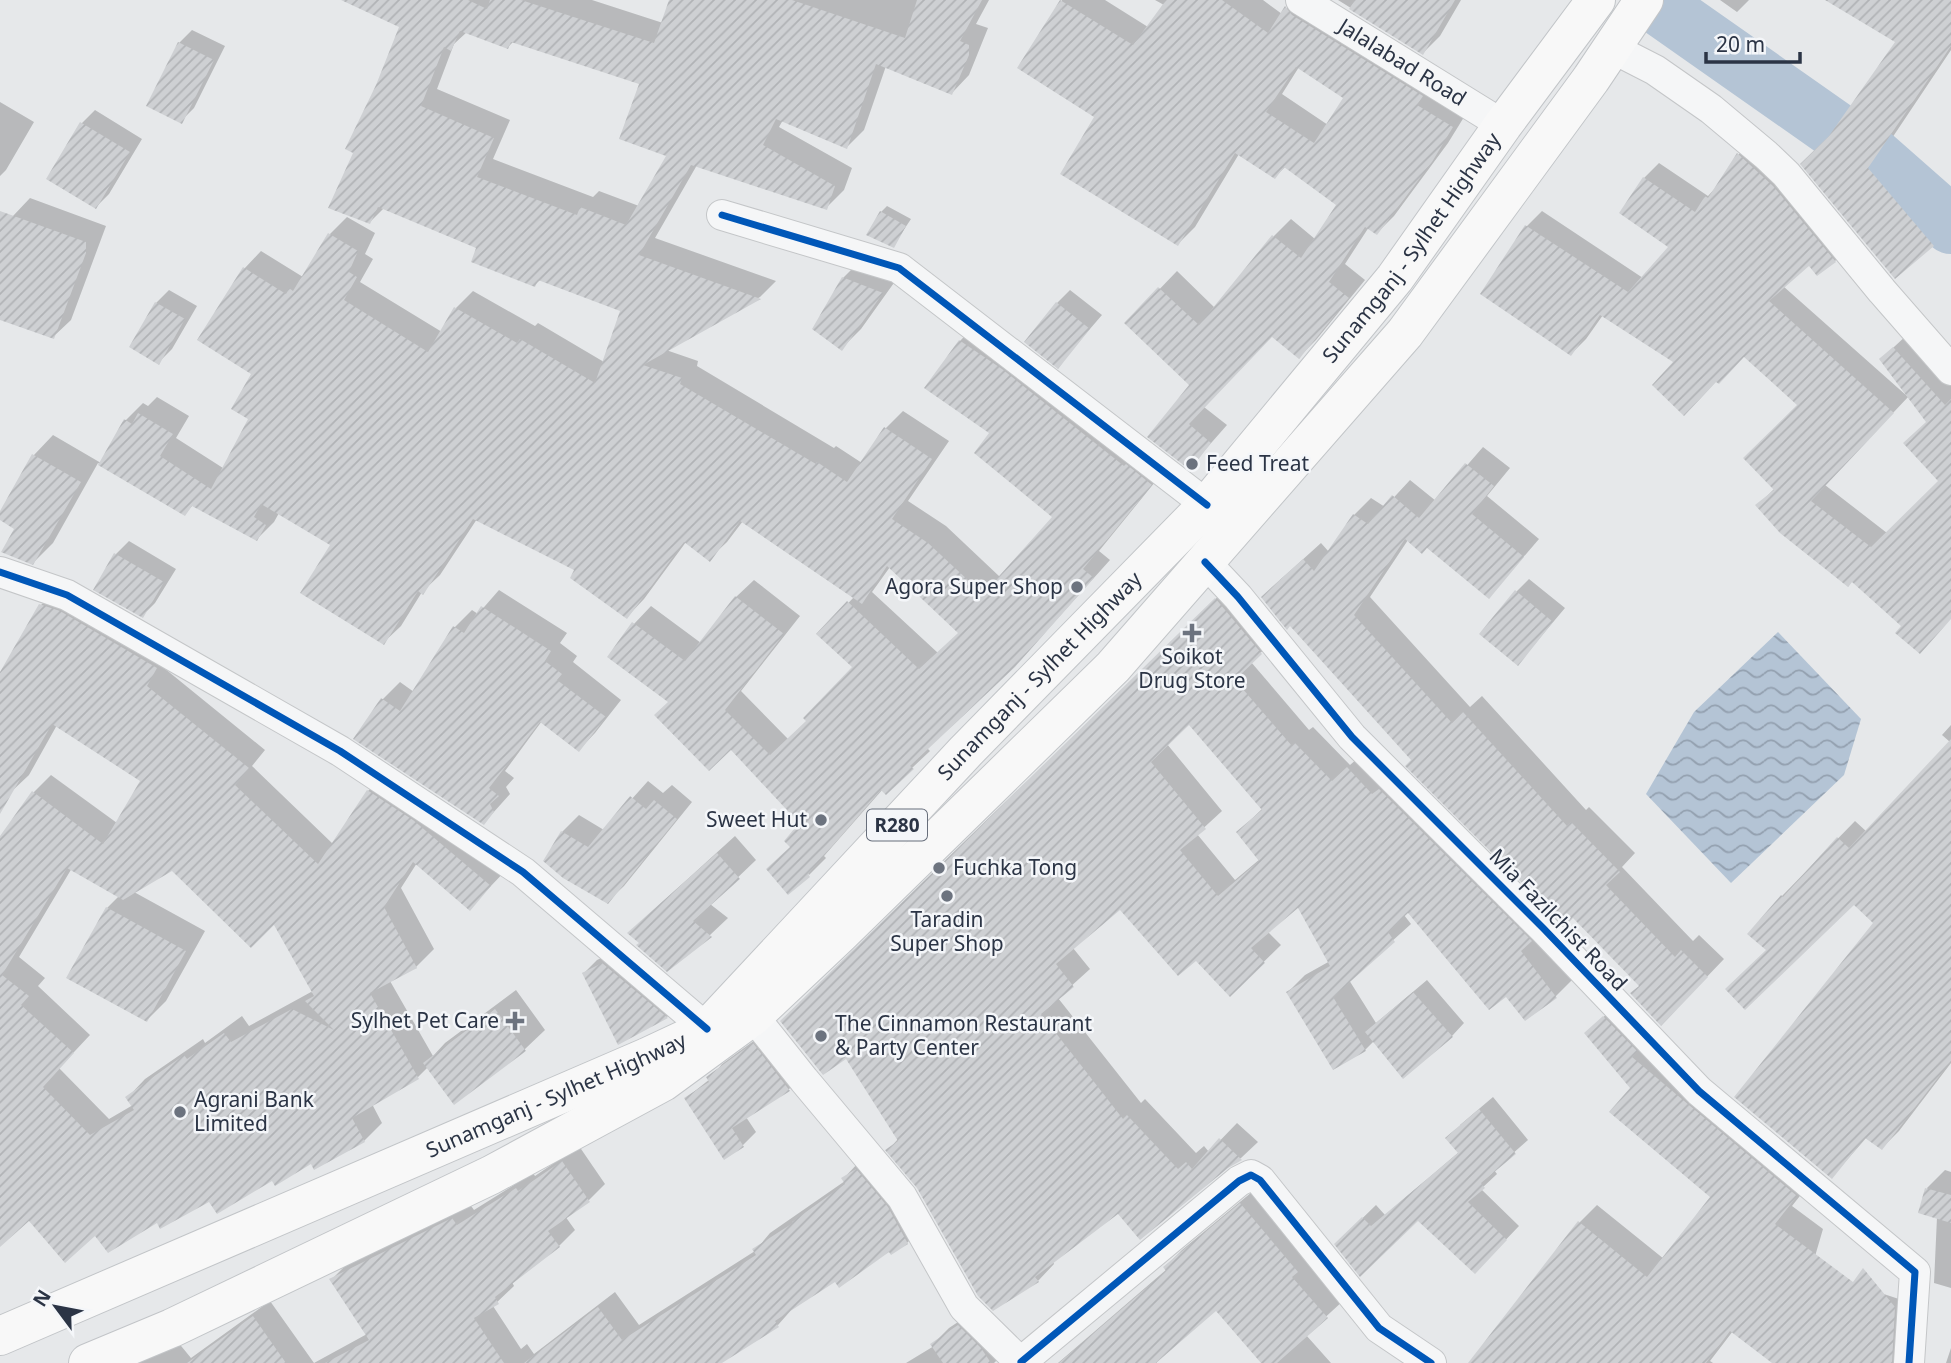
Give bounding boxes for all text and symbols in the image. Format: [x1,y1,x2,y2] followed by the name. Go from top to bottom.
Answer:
[1332,11,1472,112] street label: Jalalabad Road
[1706,21,1800,65] scale bar
[1716,30,1765,58] text: 20 m
[1316,126,1507,368] street label: Sunamganj - Sylhet Highway
[1206,449,1309,477] place label: Feed Treat
[1184,456,1200,472] marker: Feed Treat
[931,565,1148,786] street label: Sunamganj - Sylhet Highway
[885,572,1063,600] place label: Agora Super Shop
[1069,579,1085,595] marker: Agora Super Shop
[1184,625,1200,641] marker: Soikot Drug Store
[1138,642,1246,694] place label: Soikot Drug Store
[706,805,807,833] place label: Sweet Hut
[867,810,927,840] road number: R280
[813,812,829,828] marker: Sweet Hut
[1484,842,1634,996] street label: Mia Fazilchist Road
[953,853,1077,881] place label: Fuchka Tong
[931,860,947,876] marker: Fuchka Tong
[939,888,955,904] marker: Taradin Super Shop
[890,905,1004,957] place label: Taradin Super Shop
[351,1006,499,1034] place label: Sylhet Pet Care
[835,1009,1092,1061] place label: The Cinnamon Restaurant & Party Center
[505,1011,525,1031] marker: Sylhet Pet Care
[421,1026,691,1164] street label: Sunamganj - Sylhet Highway
[813,1028,829,1044] marker: The Cinnamon Restaurant & Party Center
[194,1085,315,1137] place label: Agrani Bank Limited
[172,1104,188,1120] marker: Agrani Bank Limited
[21,1272,91,1342] north arrow
[26,1285,57,1311] text: N

